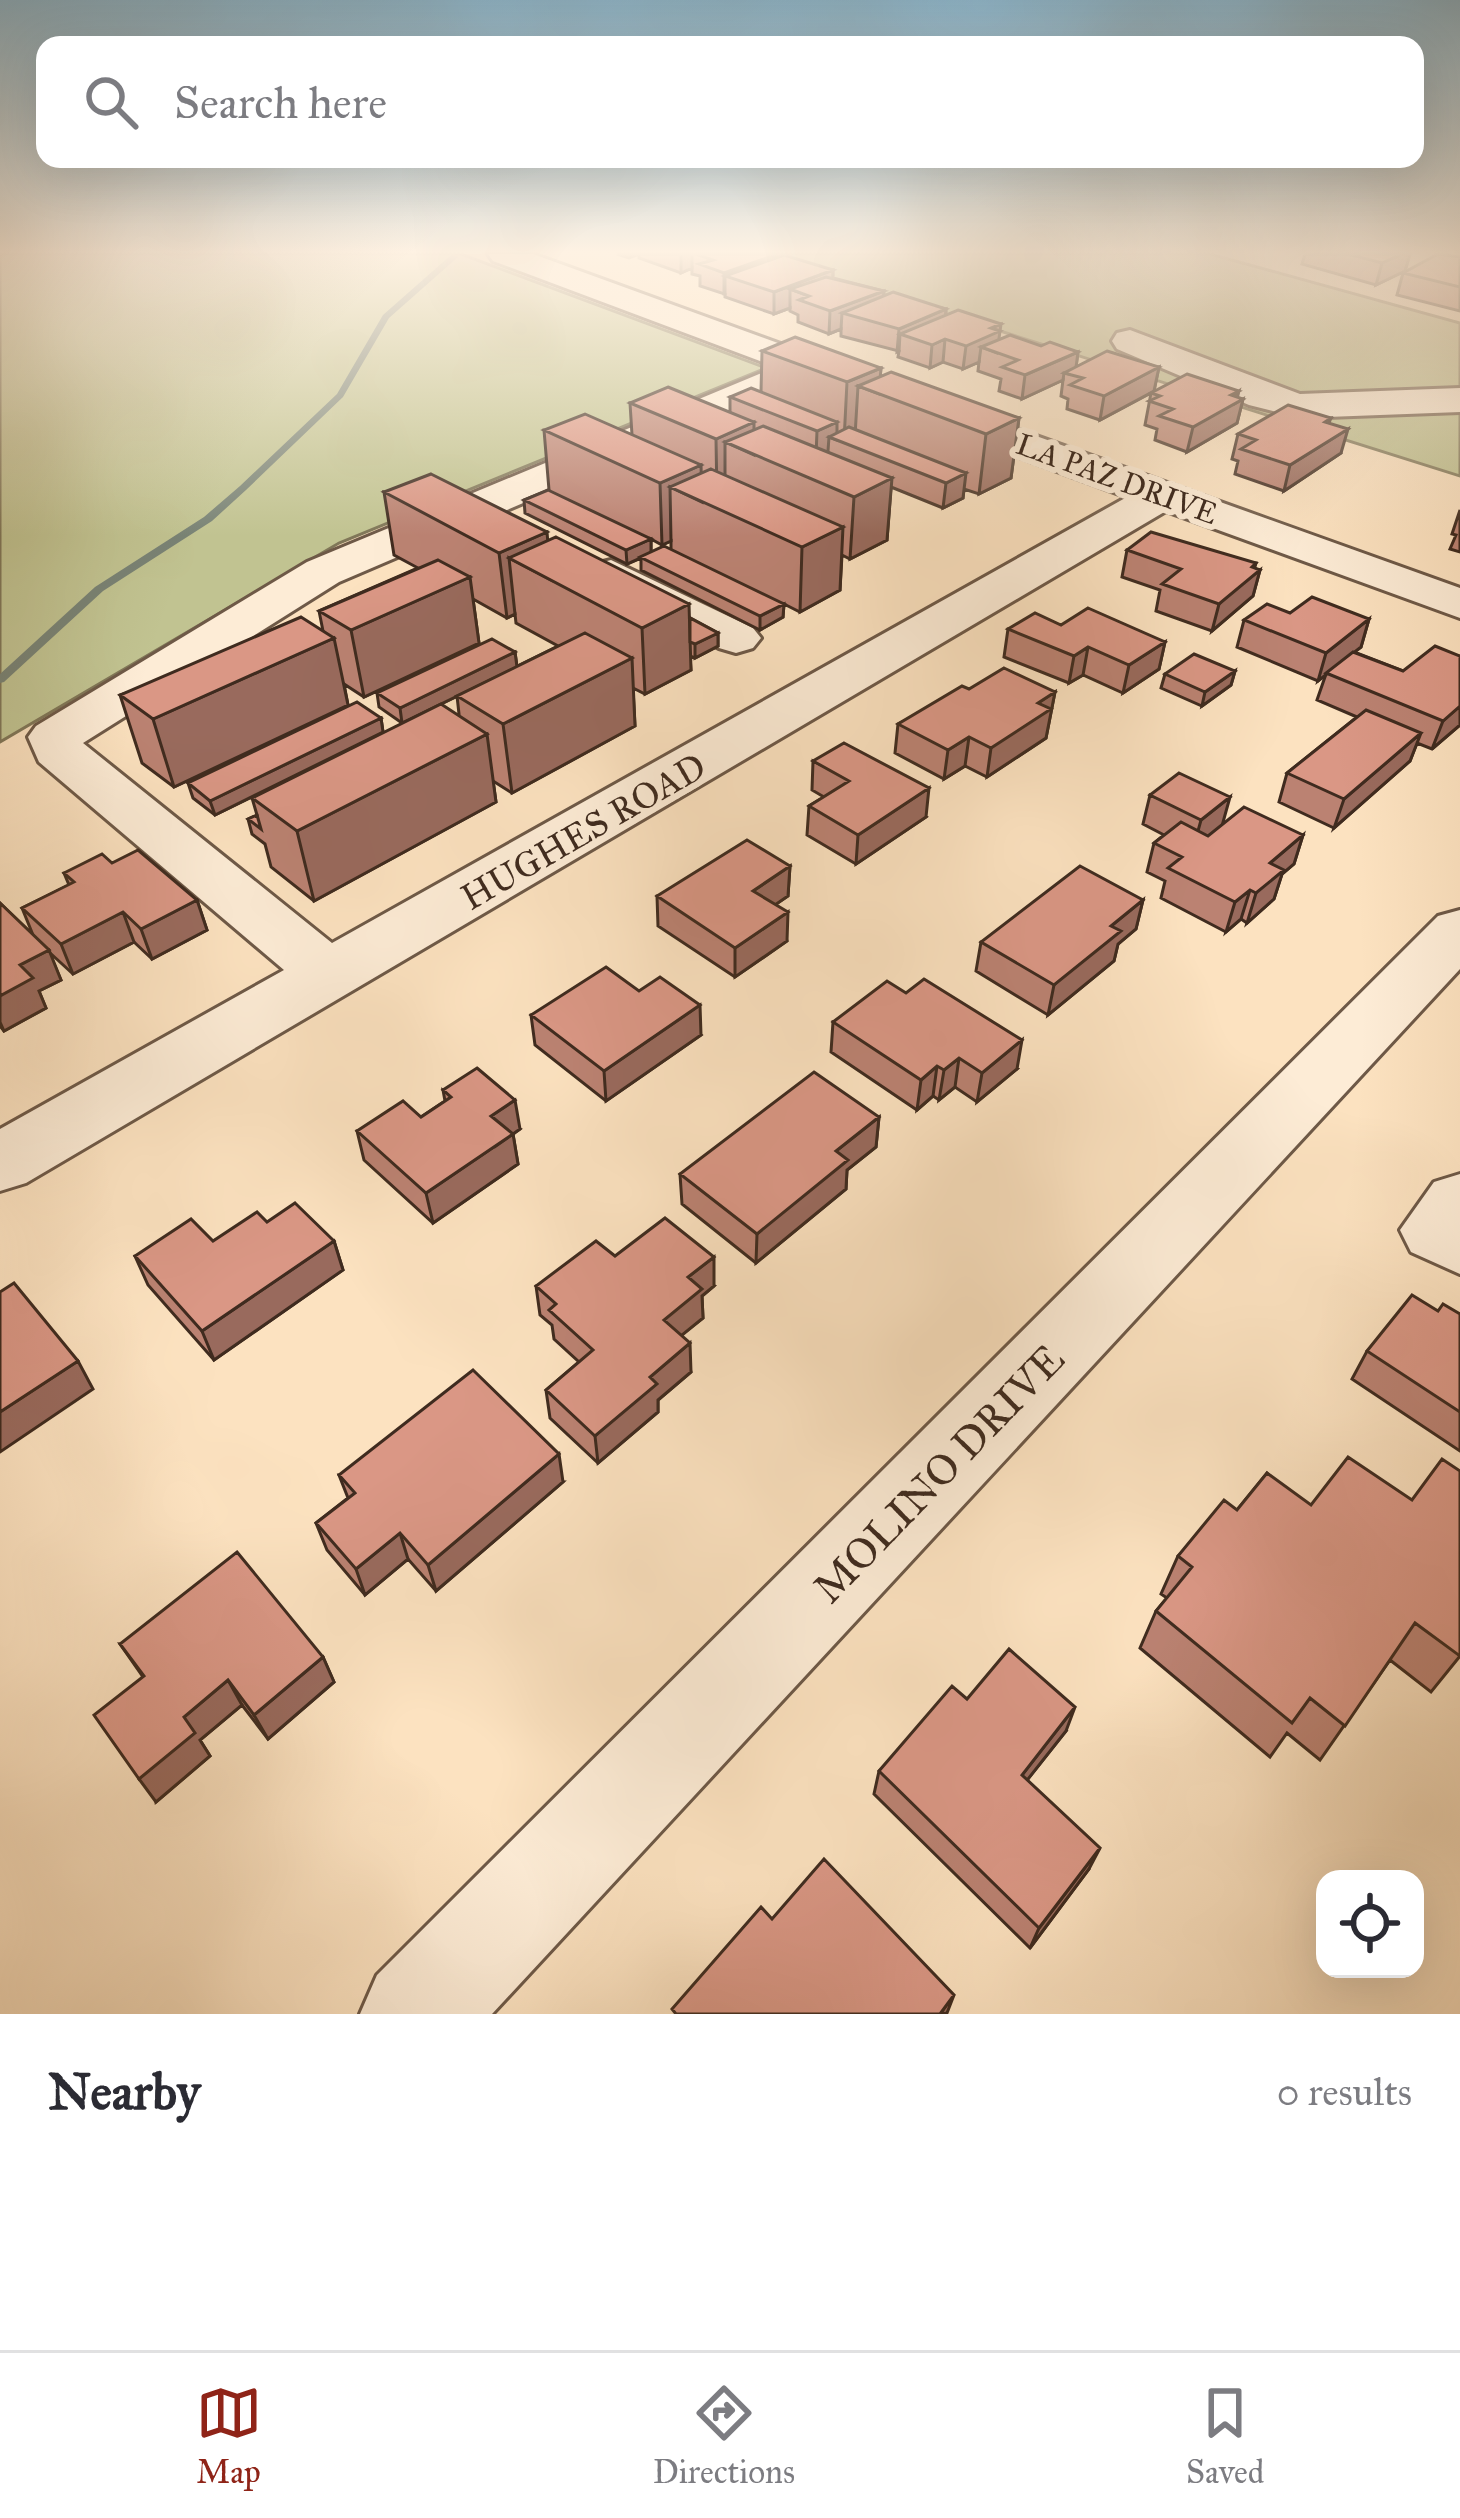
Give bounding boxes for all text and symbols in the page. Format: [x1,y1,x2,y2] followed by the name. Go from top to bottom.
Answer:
[36,36,1424,168] search box
[78,69,144,135] icon: search
[174,75,387,130] text: Search here
[1012,426,1222,532] street label: LA PAZ DRIVE
[453,744,714,920] street label: HUGHES ROAD
[802,1334,1075,1614] street label: MOLINO DRIVE
[1316,1870,1424,1978] map controls
[1316,1870,1424,1978] button: locate
[48,2061,200,2123] text: Nearby
[1277,2068,1412,2116] text: 0 results
[196,2380,262,2492] tab: Map
[653,2380,795,2492] tab: Directions
[1186,2380,1264,2492] tab: Saved

